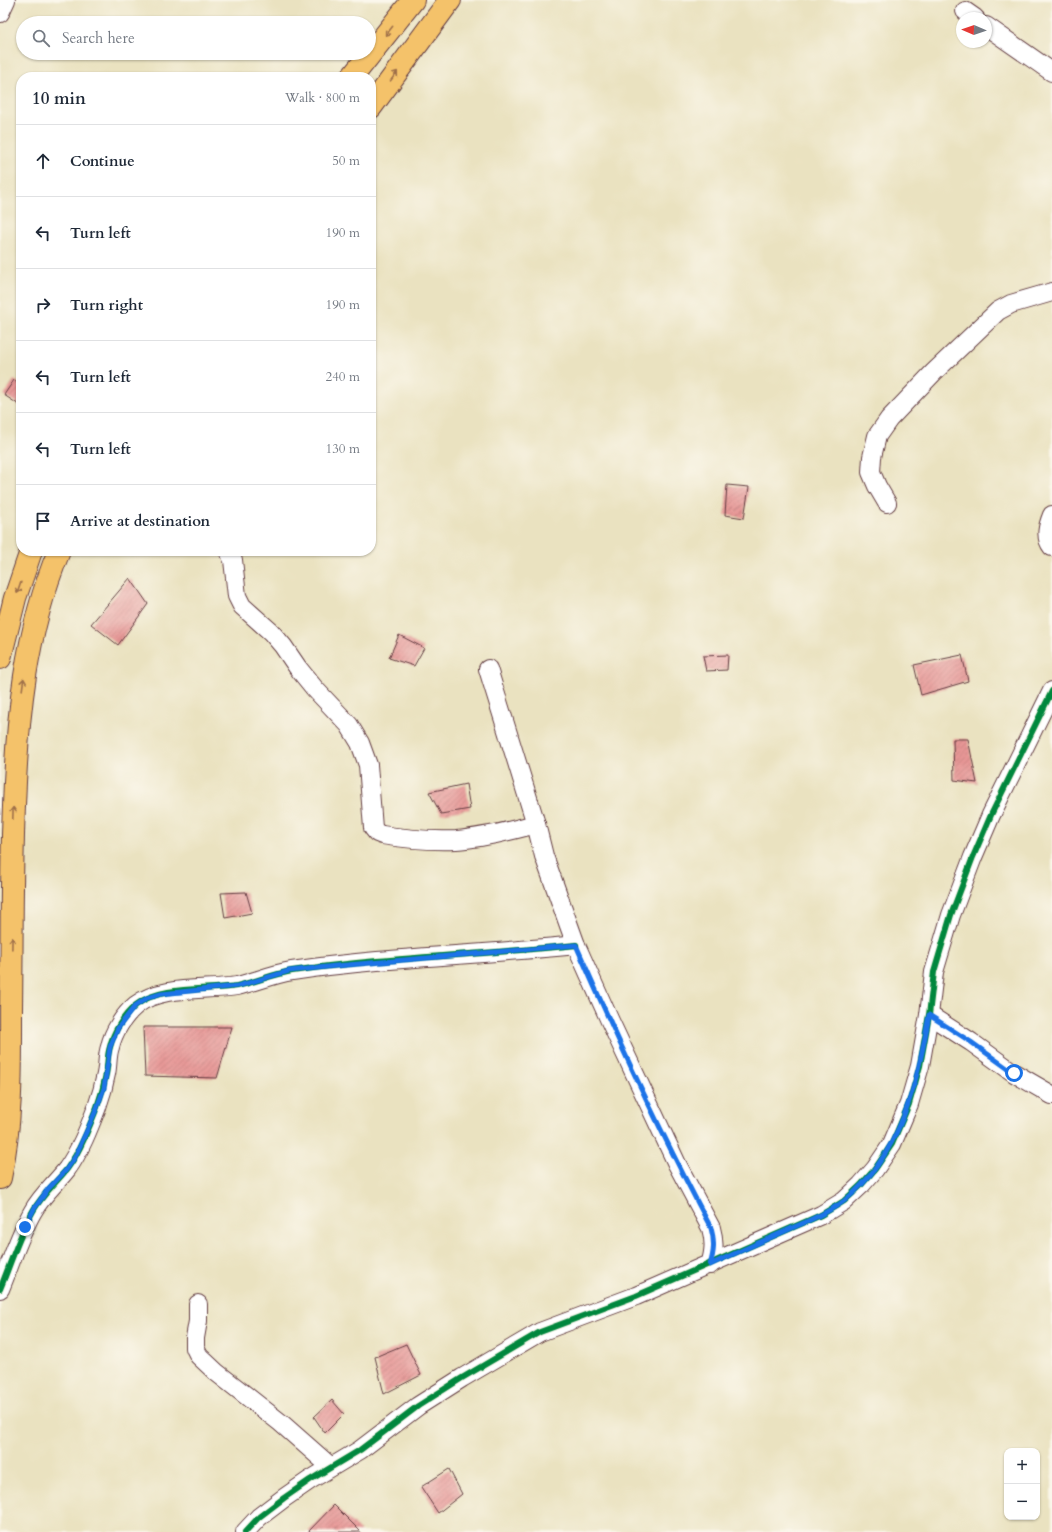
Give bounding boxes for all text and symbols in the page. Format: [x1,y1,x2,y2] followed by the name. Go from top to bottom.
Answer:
[956,12,992,48] north arrow
[16,16,376,60] search box
[384,25,393,36] one-way arrow
[30,27,52,49] icon: search
[62,28,135,48] text: Search here
[390,71,398,82] one-way arrow
[32,87,86,110] text: 10 min
[285,89,360,107] text: Walk · 800 m
[32,150,54,172] icon: ahead
[70,151,135,171] text: Continue
[332,152,360,170] text: 50 m
[32,222,54,244] icon: left
[70,223,131,243] text: Turn left
[326,224,360,242] text: 190 m
[32,294,54,316] icon: right
[70,295,143,315] text: Turn right
[326,296,360,314] text: 190 m
[32,366,54,388] icon: left
[70,367,131,387] text: Turn left
[326,368,360,386] text: 240 m
[32,438,54,460] icon: left
[70,439,131,459] text: Turn left
[326,440,360,458] text: 130 m
[32,510,54,532] icon: arrive
[70,511,210,531] text: Arrive at destination
[14,582,22,594] one-way arrow
[19,678,27,691] one-way arrow
[10,807,17,820] one-way arrow
[8,937,16,950] one-way arrow
[1005,1064,1023,1082] route start
[16,1218,34,1236] route end
[1004,1448,1040,1520] map controls
[1004,1448,1040,1484] button: +
[1004,1484,1040,1520] button: −

